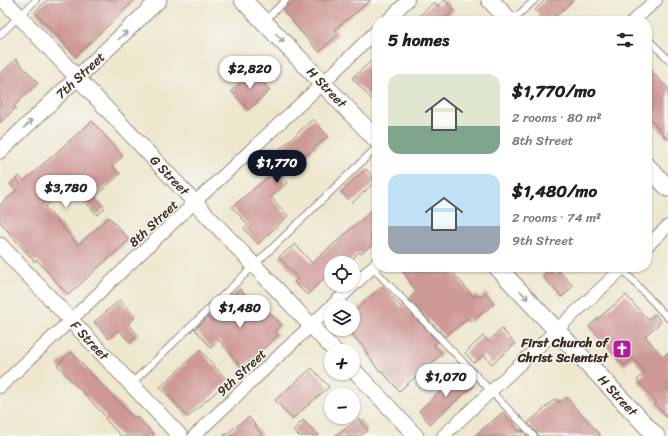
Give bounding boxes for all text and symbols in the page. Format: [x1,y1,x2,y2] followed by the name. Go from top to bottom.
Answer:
[388,25,449,55] text: 5 homes
[614,29,636,51] icon: filters
[118,30,128,39] one-way arrow
[275,33,285,43] one-way arrow
[50,46,111,105] street label: 7th Street
[217,56,283,90] pin: $2,820
[228,57,272,80] text: $2,820
[301,61,353,114] street label: H Street
[512,76,596,106] text: $1,770/mo
[420,90,468,138] icon: home
[512,106,602,129] text: 2 rooms · 80 m²
[23,119,33,129] one-way arrow
[512,129,574,152] text: 8th Street
[144,150,196,202] street label: G Street
[244,150,310,184] pin: $1,770
[257,151,297,174] text: $1,770
[33,175,99,209] pin: $3,780
[45,176,87,199] text: $3,780
[512,176,597,206] text: $1,480/mo
[420,190,468,238] icon: home
[123,194,184,253] street label: 8th Street
[512,206,601,229] text: 2 rooms · 74 m²
[512,229,574,252] text: 9th Street
[324,256,360,424] map controls
[324,256,360,292] button: locate
[519,290,529,300] one-way arrow
[207,295,273,329] pin: $1,480
[219,296,261,319] text: $1,480
[324,300,360,336] button: layers
[65,315,115,366] street label: F Street
[517,331,610,369] place label: First Church of Christ Scientist
[611,338,633,360] church icon: First Church of Christ Scientist
[211,343,272,402] street label: 9th Street
[324,344,360,380] button: +
[413,364,479,398] pin: $1,070
[425,365,467,388] text: $1,070
[592,369,644,422] street label: H Street
[324,388,360,424] button: −

